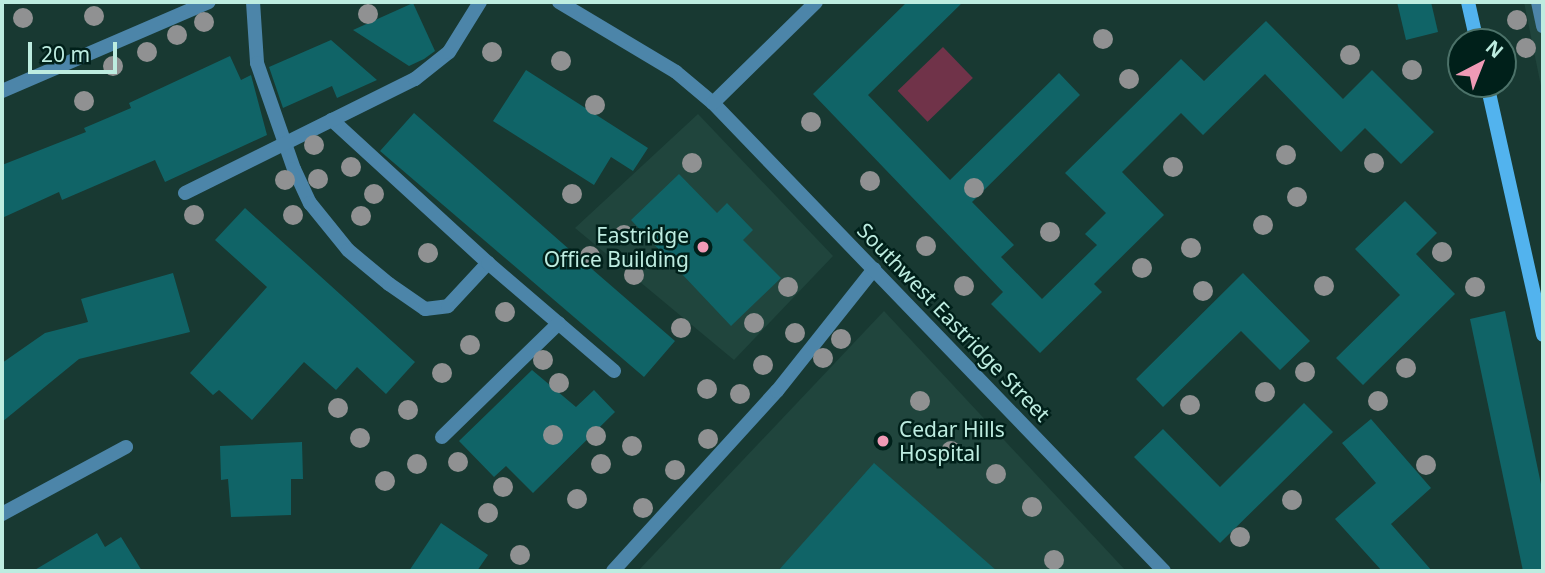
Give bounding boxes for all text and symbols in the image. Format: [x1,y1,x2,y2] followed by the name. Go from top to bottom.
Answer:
[32,28,121,72] scale bar
[1447,28,1517,98] north arrow
[1480,34,1509,64] text: N
[41,40,90,68] text: 20 m
[852,218,1056,426] street label: Southwest Eastridge Street
[544,222,689,272] place label: Eastridge Office Building
[695,239,711,255] marker: Eastridge Office Building
[899,416,1005,466] place label: Cedar Hills Hospital
[873,431,893,451] marker: Cedar Hills Hospital

